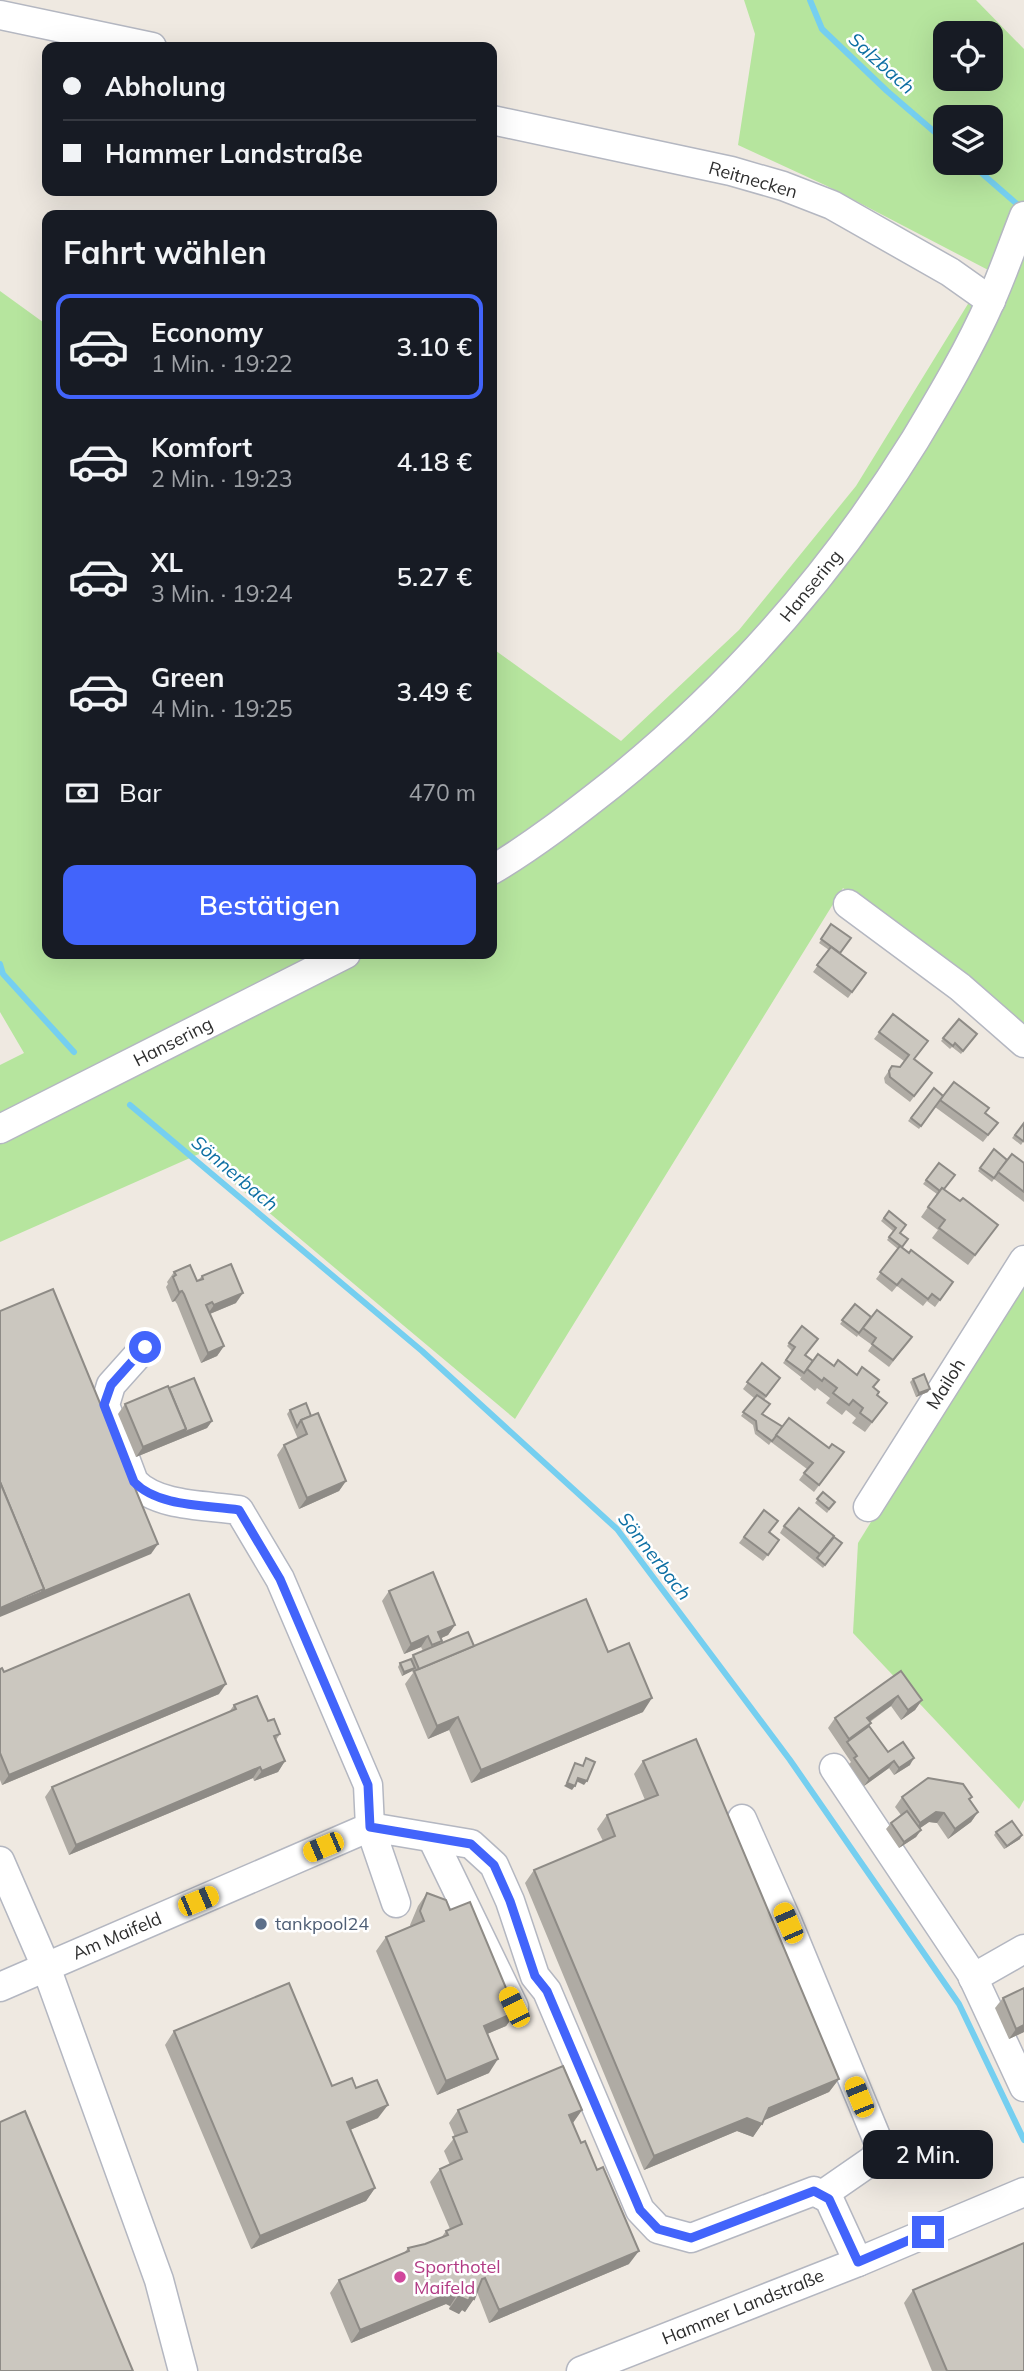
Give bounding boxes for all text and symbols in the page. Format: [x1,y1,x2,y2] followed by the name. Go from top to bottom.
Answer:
[933,21,1003,175] map controls
[933,21,1003,91] button: locate
[844,27,920,99] water label: Salzbach
[105,70,226,103] text: Abholung
[933,105,1003,175] button: layers
[105,137,363,170] text: Hammer Landstraße
[706,156,800,203] street label: Reitnecken
[63,232,267,272] text: Fahrt wählen
[67,315,130,378] icon: car
[151,316,263,349] text: Economy
[396,330,472,363] text: 3.10 €
[151,349,293,378] text: 1 Min. · 19:22
[67,430,130,493] icon: car
[151,431,252,464] text: Komfort
[396,445,472,478] text: 4.18 €
[151,464,293,493] text: 2 Min. · 19:23
[67,545,130,608] icon: car
[775,545,847,626] street label: Hansering
[151,546,183,579] text: XL
[396,560,472,593] text: 5.27 €
[151,579,293,608] text: 3 Min. · 19:24
[67,660,130,723] icon: car
[151,661,224,694] text: Green
[396,675,472,708] text: 3.49 €
[151,694,293,723] text: 4 Min. · 19:25
[63,774,101,812] icon: cash
[119,776,162,809] text: Bar
[408,778,476,807] text: 470 m
[63,865,476,945] button: Bestätigen
[129,1012,216,1071] street label: Hansering
[187,1130,283,1216] water label: Sönnerbach
[129,1331,161,1363] route start
[921,1354,970,1413] street label: Mailoh
[613,1507,697,1605] water label: Sönnerbach
[300,1829,347,1865] car
[175,1883,222,1919] car
[771,1900,806,1946] car
[69,1906,165,1965] street label: Am Maifeld
[275,1912,369,1935] place label: tankpool24
[253,1916,269,1932] marker: tankpool24
[496,1984,533,2030] car
[842,2074,877,2120] car
[863,2130,993,2180] callout: 2 Min.
[896,2140,960,2169] text: 2 Min.
[912,2216,944,2248] route end
[414,2255,501,2299] place label: Sporthotel Maifeld
[658,2264,827,2350] street label: Hammer Landstraße
[392,2269,408,2285] marker: Sporthotel Maifeld

